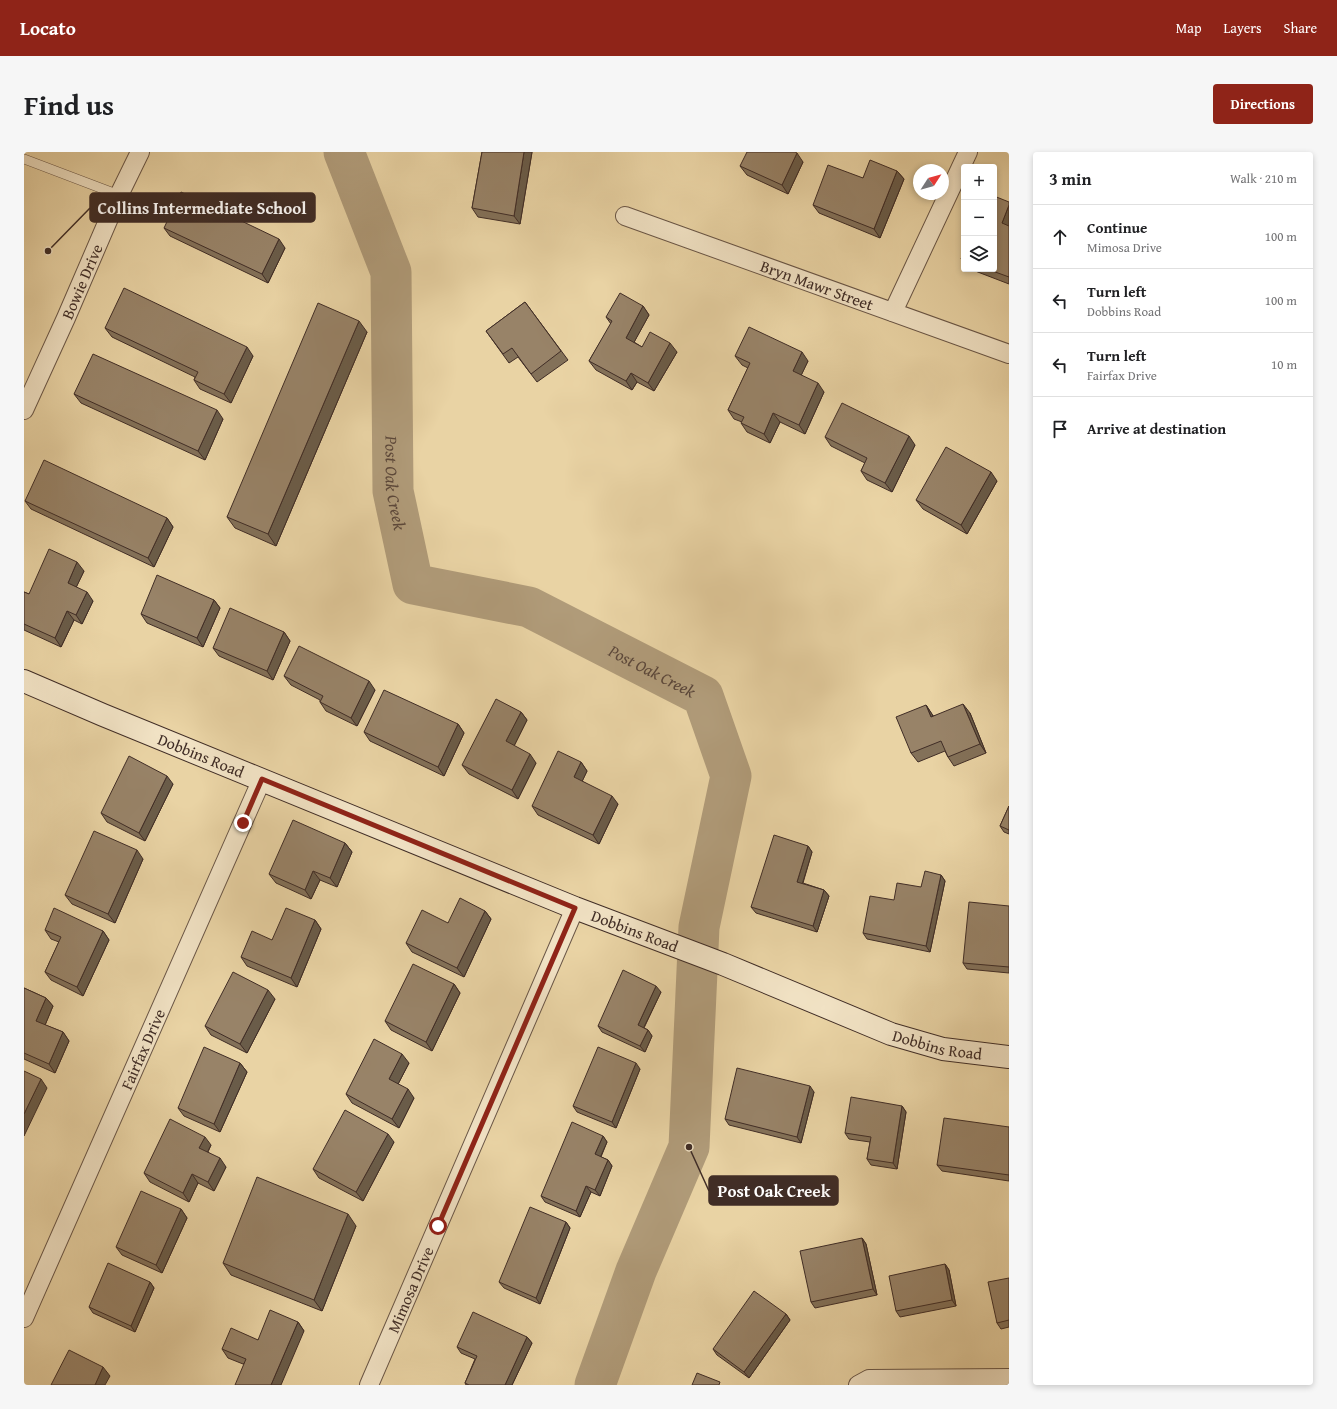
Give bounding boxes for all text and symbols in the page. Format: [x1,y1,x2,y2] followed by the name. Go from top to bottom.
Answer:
[20,14,76,42] text: Locato
[1176,18,1202,38] text: Map
[1224,18,1262,38] text: Layers
[1284,18,1317,38] text: Share
[24,84,114,125] text: Find us
[1213,84,1313,124] button: Directions
[913,164,949,200] north arrow
[961,164,997,272] map controls
[961,164,997,200] button: +
[1049,166,1091,191] text: 3 min
[1230,169,1297,188] text: Walk · 210 m
[90,193,315,222] callout: Collins Intermediate School
[97,195,307,220] text: Collins Intermediate School
[961,200,997,236] button: −
[1087,217,1148,238] text: Continue
[1049,226,1071,248] icon: ahead
[1265,227,1297,246] text: 100 m
[961,236,997,272] button: layers
[1087,238,1162,257] text: Mimosa Drive
[55,240,109,323] street label: Bowie Drive
[757,254,877,316] street label: Bryn Mawr Street
[1087,281,1146,302] text: Turn left
[1049,290,1071,312] icon: left
[1265,291,1297,310] text: 100 m
[1087,302,1161,321] text: Dobbins Road
[1087,345,1146,366] text: Turn left
[1049,354,1071,376] icon: left
[1271,355,1297,374] text: 10 m
[1087,366,1157,385] text: Fairfax Drive
[1049,418,1071,440] icon: arrive
[1087,418,1226,439] text: Arrive at destination
[380,435,414,532] water label: Post Oak Creek
[604,637,701,703] water label: Post Oak Creek
[154,727,248,784] street label: Dobbins Road
[234,814,252,832] route end
[588,903,682,958] street label: Dobbins Road
[114,1005,171,1093] street label: Fairfax Drive
[890,1023,984,1066] street label: Dobbins Road
[709,1176,838,1205] callout: Post Oak Creek
[718,1178,831,1203] text: Post Oak Creek
[429,1217,447,1235] route start
[381,1242,440,1337] street label: Mimosa Drive

